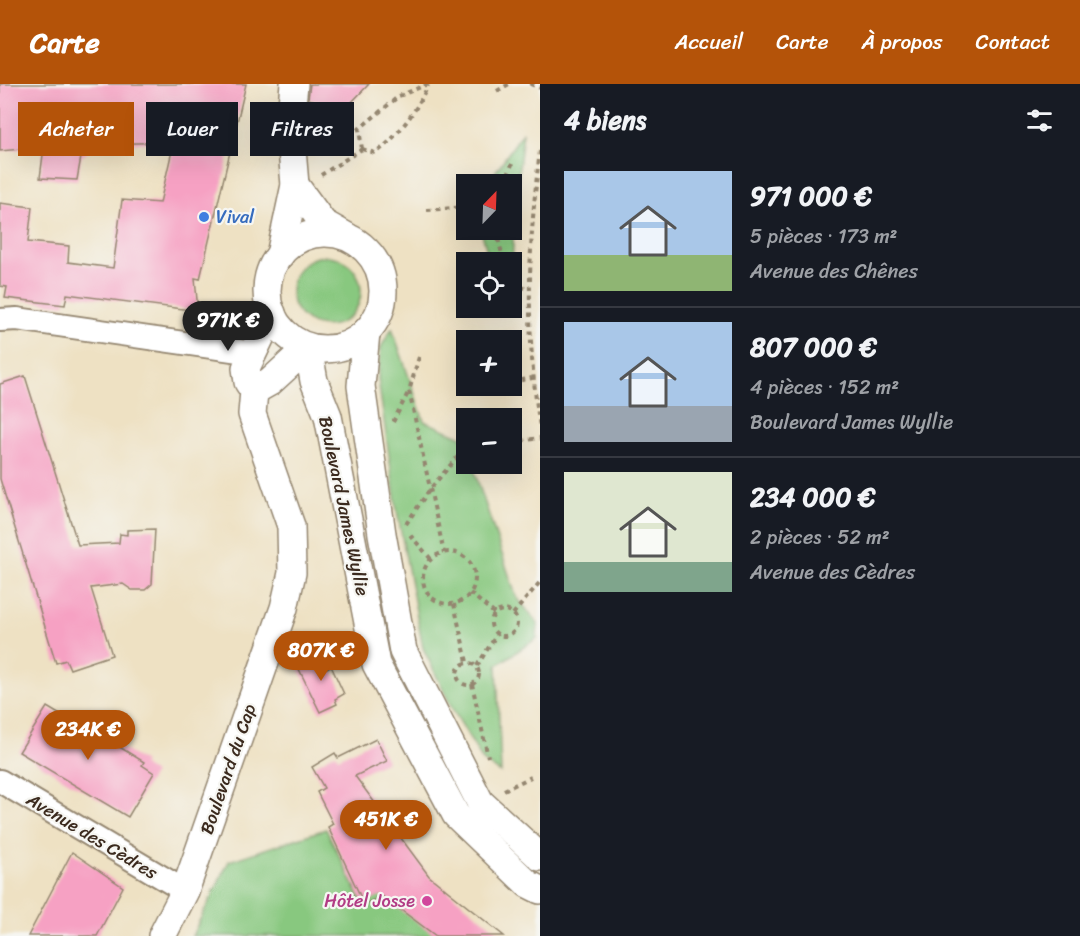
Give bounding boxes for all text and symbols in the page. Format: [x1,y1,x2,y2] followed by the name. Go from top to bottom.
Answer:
[30,18,100,67] text: Carte
[675,23,743,61] text: Accueil
[776,23,829,61] text: Carte
[862,23,943,61] text: À propos
[976,23,1050,61] text: Contact
[564,97,647,143] text: 4 biens
[18,102,134,156] chip: Acheter
[146,102,238,156] chip: Louer
[250,102,354,156] chip: Filtres
[1023,104,1056,137] icon: filters
[750,173,872,219] text: 971 000 €
[456,174,522,240] north arrow
[456,174,522,474] map controls
[612,195,684,267] icon: home
[216,201,255,233] place label: Vival
[197,210,211,224] marker: Vival
[750,219,897,254] text: 5 pièces · 173 m²
[456,252,522,318] button: locate
[750,254,918,289] text: Avenue des Chênes
[179,301,277,352] pin: 971K €
[197,303,259,338] text: 971K €
[750,324,877,370] text: 807 000 €
[456,330,522,396] button: +
[612,346,684,418] icon: home
[750,370,899,405] text: 4 pièces · 152 m²
[750,405,953,440] text: Boulevard James Wyllie
[456,408,522,474] button: −
[309,413,379,599] street label: Boulevard James Wyllie
[750,474,876,520] text: 234 000 €
[612,496,684,568] icon: home
[750,520,890,555] text: 2 pièces · 52 m²
[750,555,915,590] text: Avenue des Cèdres
[272,631,370,682] pin: 807K €
[288,633,354,668] text: 807K €
[191,699,266,839] street label: Boulevard du Cap
[39,710,137,761] pin: 234K €
[55,712,121,747] text: 234K €
[19,783,165,888] street label: Avenue des Cèdres
[337,800,435,851] pin: 451K €
[354,802,418,837] text: 451K €
[324,885,415,917] place label: Hôtel Josse
[420,894,434,908] marker: Hôtel Josse

